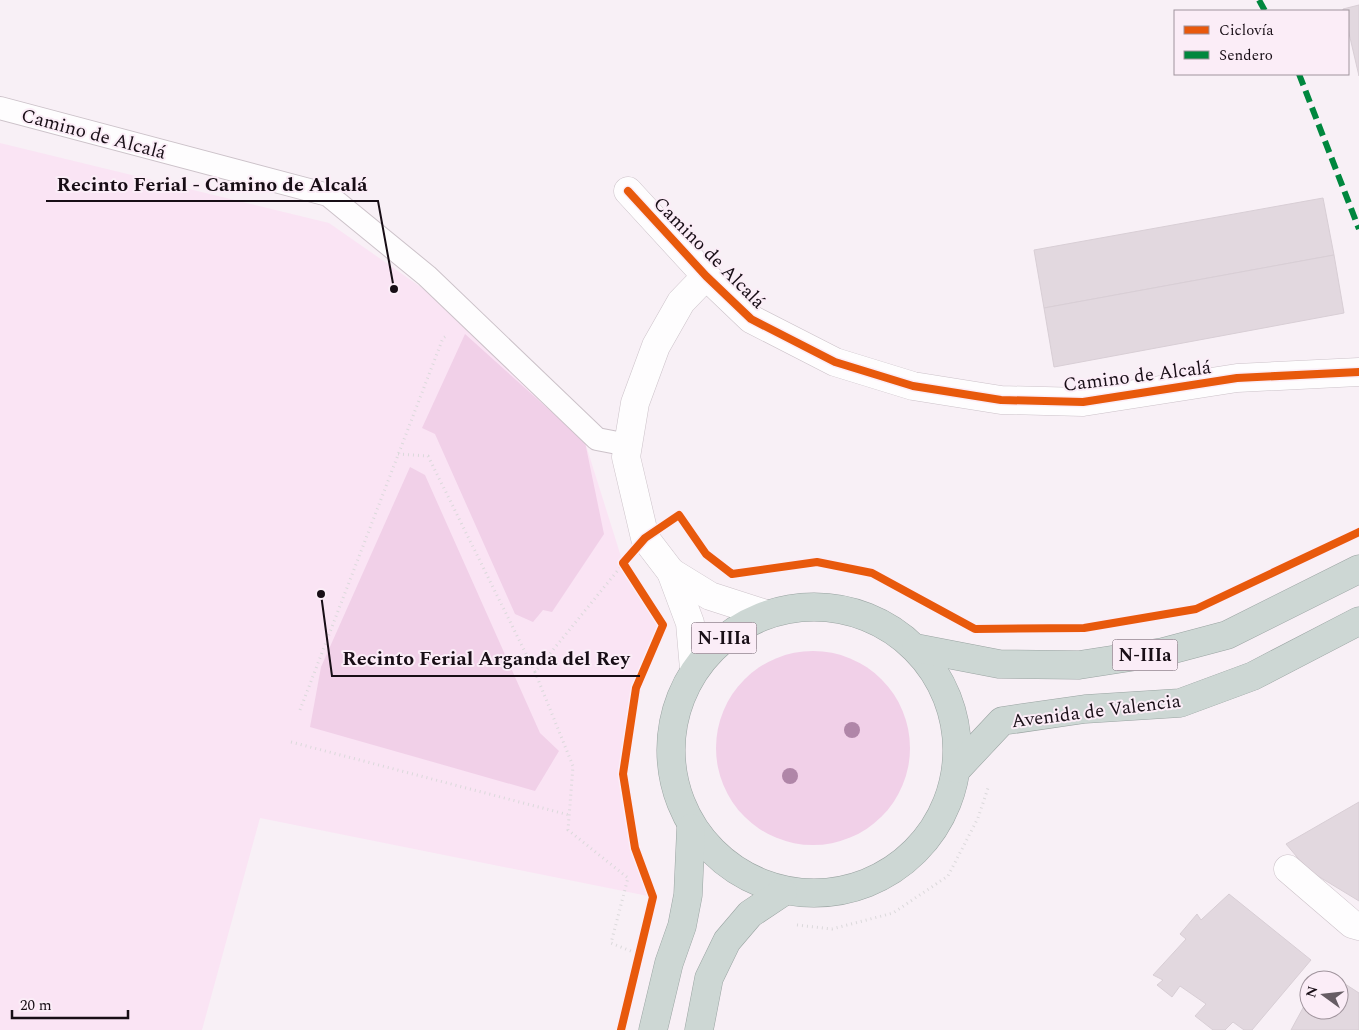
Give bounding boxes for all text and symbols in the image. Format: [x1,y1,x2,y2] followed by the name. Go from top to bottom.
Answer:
[1174,10,1349,75] legend
[1219,19,1274,42] text: Ciclovía
[1219,44,1273,67] text: Sendero
[18,101,170,168] street label: Camino de Alcalá
[46,166,378,201] callout: Recinto Ferial - Camino de Alcalá
[56,170,368,200] text: Recinto Ferial - Camino de Alcalá
[646,190,772,316] street label: Camino de Alcalá
[1062,353,1213,400] street label: Camino de Alcalá
[692,622,756,654] road number: N-IIIa
[1112,640,1178,670] road number: N-IIIa
[332,641,640,676] callout: Recinto Ferial Arganda del Rey
[342,644,631,674] text: Recinto Ferial Arganda del Rey
[1010,687,1183,736] street label: Avenida de Valencia
[1299,970,1349,1020] north arrow
[1300,984,1324,1000] text: N
[12,988,129,1020] scale bar
[20,994,52,1017] text: 20 m

